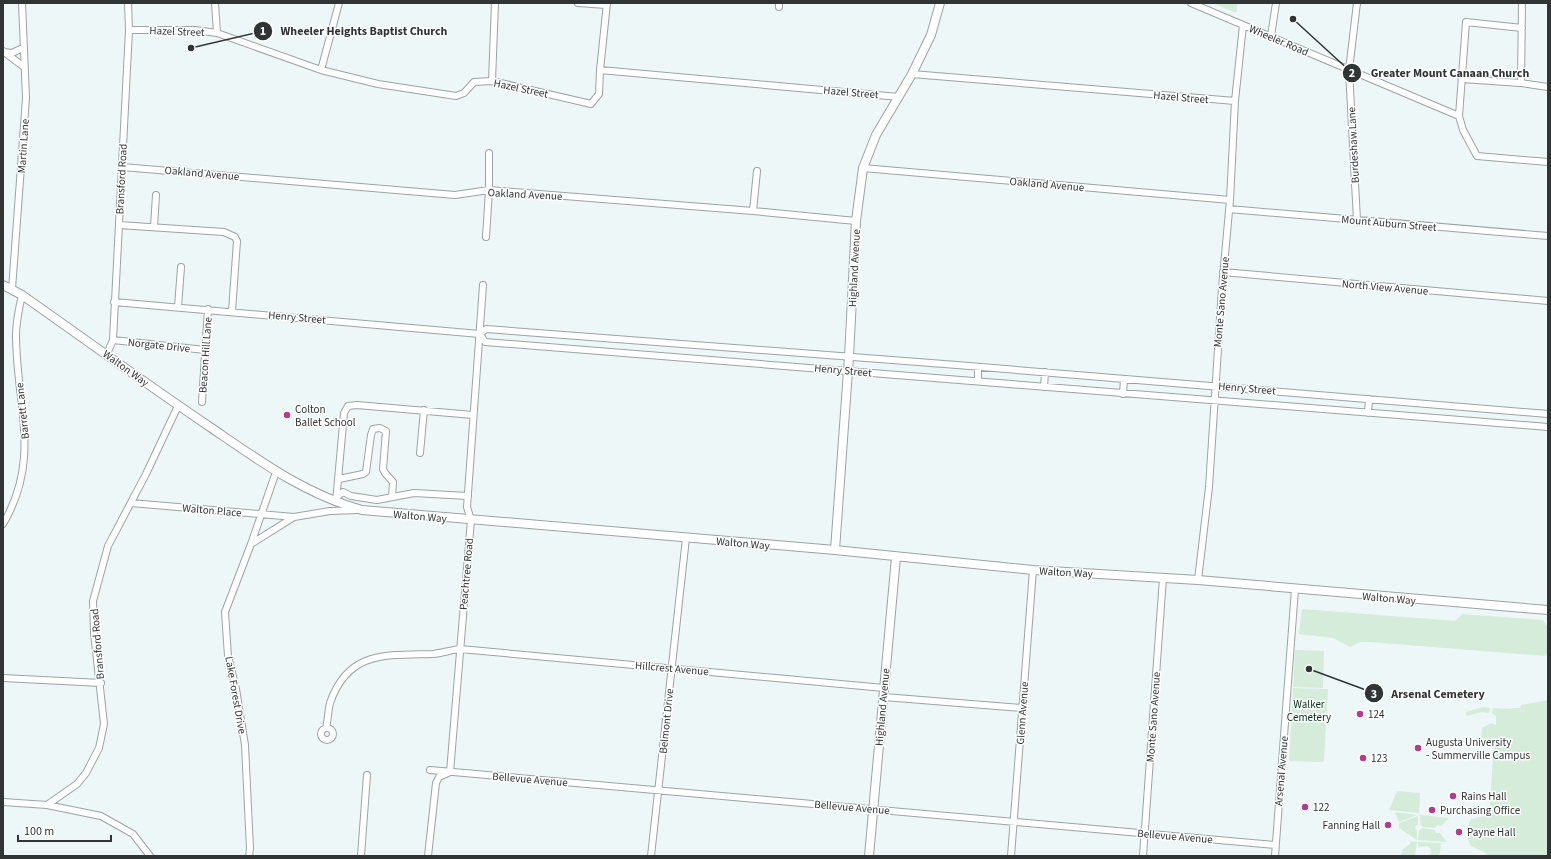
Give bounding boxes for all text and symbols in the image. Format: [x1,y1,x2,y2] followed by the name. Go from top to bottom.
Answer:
[253,19,456,43] callout: Wheeler Heights Baptist Church
[1247,21,1311,60] street label: Wheeler Road
[149,23,205,40] street label: Hazel Street
[260,23,266,40] text: 1
[281,23,448,40] text: Wheeler Heights Baptist Church
[1342,61,1537,85] callout: Greater Mount Canaan Church
[1349,65,1355,82] text: 2
[1371,65,1529,82] text: Greater Mount Canaan Church
[492,75,550,102] street label: Hazel Street
[823,83,879,102] street label: Hazel Street
[1153,88,1209,107] street label: Hazel Street
[1344,106,1363,183] street label: Burdeshaw Lane
[14,118,33,174] street label: Martin Lane
[112,143,131,215] street label: Bransford Road
[164,163,240,184] street label: Oakland Avenue
[1009,174,1085,195] street label: Oakland Avenue
[487,185,563,204] street label: Oakland Avenue
[1341,212,1437,235] street label: Mount Auburn Street
[845,228,864,307] street label: Highland Avenue
[1210,256,1233,348] street label: Monte Sano Avenue
[1341,276,1429,299] street label: North View Avenue
[268,308,327,328] street label: Henry Street
[195,316,216,394] street label: Beacon Hill Lane
[127,335,191,356] street label: Norgate Drive
[100,347,152,390] street label: Walton Way
[814,361,873,381] street label: Henry Street
[1218,379,1277,399] street label: Henry Street
[12,381,33,440] street label: Barrett Lane
[295,402,356,430] place label: Colton Ballet School
[282,410,292,420] marker: Colton Ballet School
[182,500,243,521] street label: Walton Place
[393,507,447,526] street label: Walton Way
[716,534,770,553] street label: Walton Way
[456,538,477,611] street label: Peachtree Road
[1039,564,1093,581] street label: Walton Way
[1362,589,1416,608] street label: Walton Way
[87,608,108,680] street label: Bransford Road
[221,655,250,735] street label: Lake Forest Drive
[634,658,710,679] street label: Hillcrest Avenue
[872,667,893,747] street label: Highland Avenue
[1143,671,1164,763] street label: Monte Sano Avenue
[1013,680,1032,745] street label: Glenn Avenue
[1364,681,1493,705] callout: Arsenal Cemetery
[1371,686,1377,703] text: 3
[1390,686,1485,703] text: Arsenal Cemetery
[656,687,677,754] street label: Belmont Drive
[1287,697,1331,725] park label: Walker Cemetery
[1368,707,1385,722] place label: 124
[1355,709,1365,719] marker: 124
[1271,735,1292,807] street label: Arsenal Avenue
[1426,735,1530,763] place label: Augusta University - Summerville Campus
[1413,743,1423,753] marker: Augusta University - Summerville Campus
[1371,751,1387,766] place label: 123
[1358,753,1368,763] marker: 123
[492,769,569,790] street label: Bellevue Avenue
[1461,789,1507,804] place label: Rains Hall
[1448,791,1458,801] marker: Rains Hall
[814,797,891,818] street label: Bellevue Avenue
[1313,800,1329,815] place label: 122
[1300,802,1310,812] marker: 122
[1440,803,1521,818] place label: Purchasing Office
[1427,805,1437,815] marker: Purchasing Office
[18,817,111,843] scale bar
[1323,818,1380,833] place label: Fanning Hall
[1383,820,1393,830] marker: Fanning Hall
[24,823,54,840] text: 100 m
[1467,825,1516,840] place label: Payne Hall
[1137,826,1214,847] street label: Bellevue Avenue
[1454,827,1464,837] marker: Payne Hall

